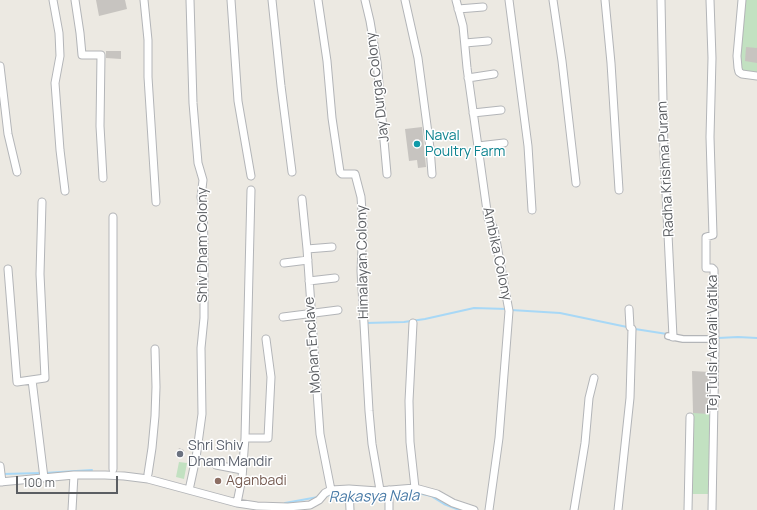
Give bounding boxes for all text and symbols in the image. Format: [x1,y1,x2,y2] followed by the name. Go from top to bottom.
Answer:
[363,31,393,143] street label: Jay Durga Colony
[654,101,678,237] street label: Radha Krishna Puram
[425,128,505,160] place label: Naval Poultry Farm
[412,139,422,149] marker: Naval Poultry Farm
[195,187,211,303] street label: Shiv Dham Colony
[354,205,372,319] street label: Himalayan Colony
[479,206,515,302] street label: Ambika Colony
[705,275,721,413] street label: Tej Tulsi Aravali Vatika
[301,296,325,394] street label: Mohan Enclave
[188,438,273,470] place label: Shri Shiv Dham Mandir
[175,449,185,459] marker: Shri Shiv Dham Mandir
[18,468,120,494] scale bar
[226,473,287,489] place label: Aganbadi
[23,474,55,491] text: 100 m
[213,476,223,486] marker: Aganbadi
[329,487,419,507] water label: Rakasya Nala

